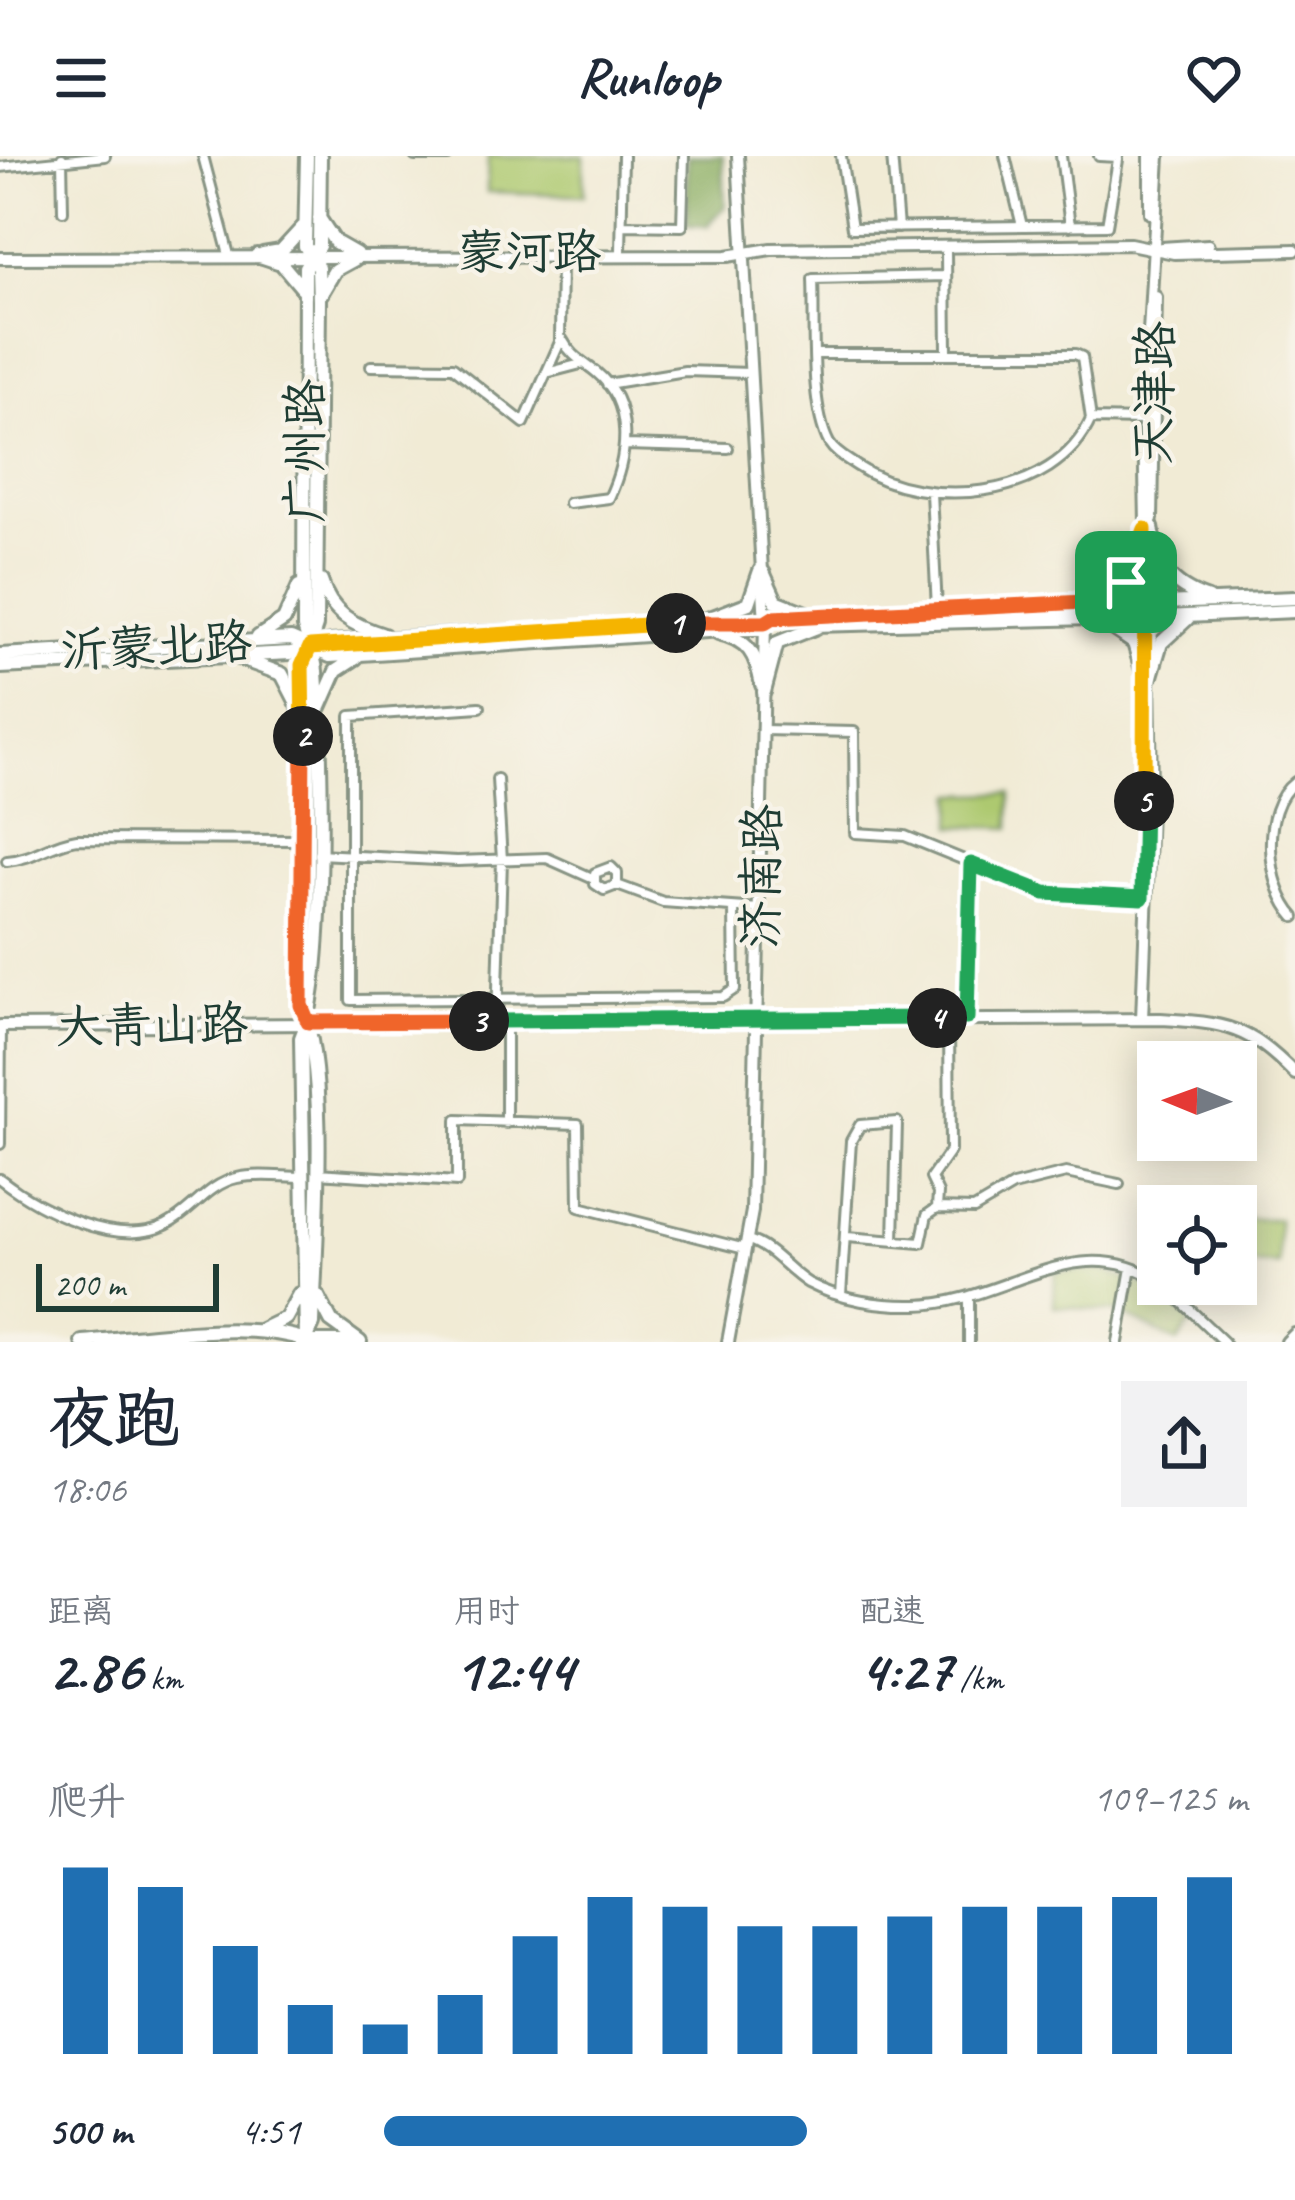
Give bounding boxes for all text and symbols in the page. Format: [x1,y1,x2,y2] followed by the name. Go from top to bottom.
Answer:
[577,44,718,112] text: Runloop
[48,45,114,111] icon: menu
[1181,45,1247,111] icon: heart
[457,222,601,282] street label: 蒙河路
[1123,320,1185,466] street label: 天津路
[275,379,335,523] street label: 广州路
[1075,531,1177,633] pin
[1093,549,1159,615] icon: arrive
[646,593,706,653] pin: 1
[669,602,683,644] text: 1
[59,611,253,681] street label: 沂蒙北路
[273,706,333,766] pin: 2
[296,715,310,757] text: 2
[1114,771,1174,831] pin: 5
[1137,780,1151,822] text: 5
[730,803,792,949] street label: 济南路
[907,988,967,1048] pin: 4
[449,991,509,1051] pin: 3
[55,993,249,1057] street label: 大青山路
[930,997,944,1039] text: 4
[472,1000,486,1042] text: 3
[1137,1041,1257,1161] north arrow
[1137,1041,1257,1305] map controls
[1137,1185,1257,1305] button: locate
[36,1258,219,1311] scale bar
[54,1264,125,1306] text: 200 m
[48,1378,180,1461] text: 夜跑
[1121,1381,1247,1507] button: share
[48,1465,126,1514] text: 18:06
[48,1590,114,1632] text: 距离
[454,1590,520,1632] text: 用时
[859,1590,925,1632] text: 配速
[48,1632,142,1708] text: 2.86
[454,1632,574,1708] text: 12:44
[859,1632,952,1708] text: 4:27
[142,1658,182,1700] text: km
[952,1658,1003,1700] text: /km
[1093,1774,1247,1823] text: 109–125 m
[48,1777,126,1826] text: 爬升
[48,2107,132,2156] text: 500 m
[240,2107,300,2156] text: 4:51

